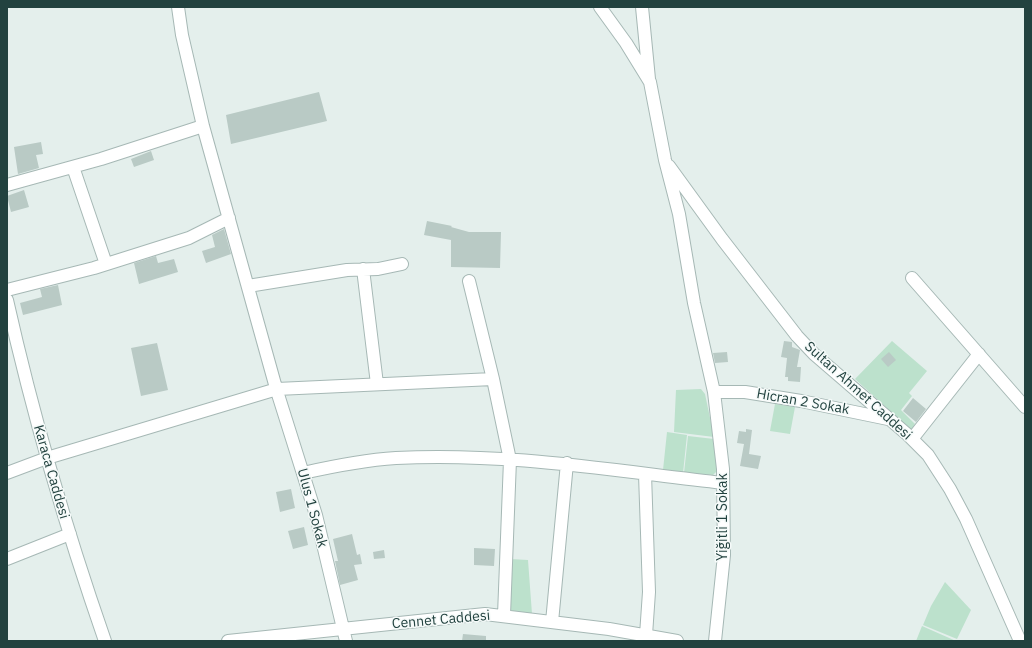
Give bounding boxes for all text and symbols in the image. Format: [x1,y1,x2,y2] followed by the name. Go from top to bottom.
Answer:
[801,338,915,444] street label: Sultan Ahmet Caddesi
[755,386,851,418] street label: Hicran 2 Sokak
[30,423,72,521] street label: Karaca Caddesi
[293,467,331,549] street label: Ulus 1 Sokak
[715,473,731,561] street label: Yiğitli 1 Sokak
[391,607,491,633] street label: Cennet Caddesi

